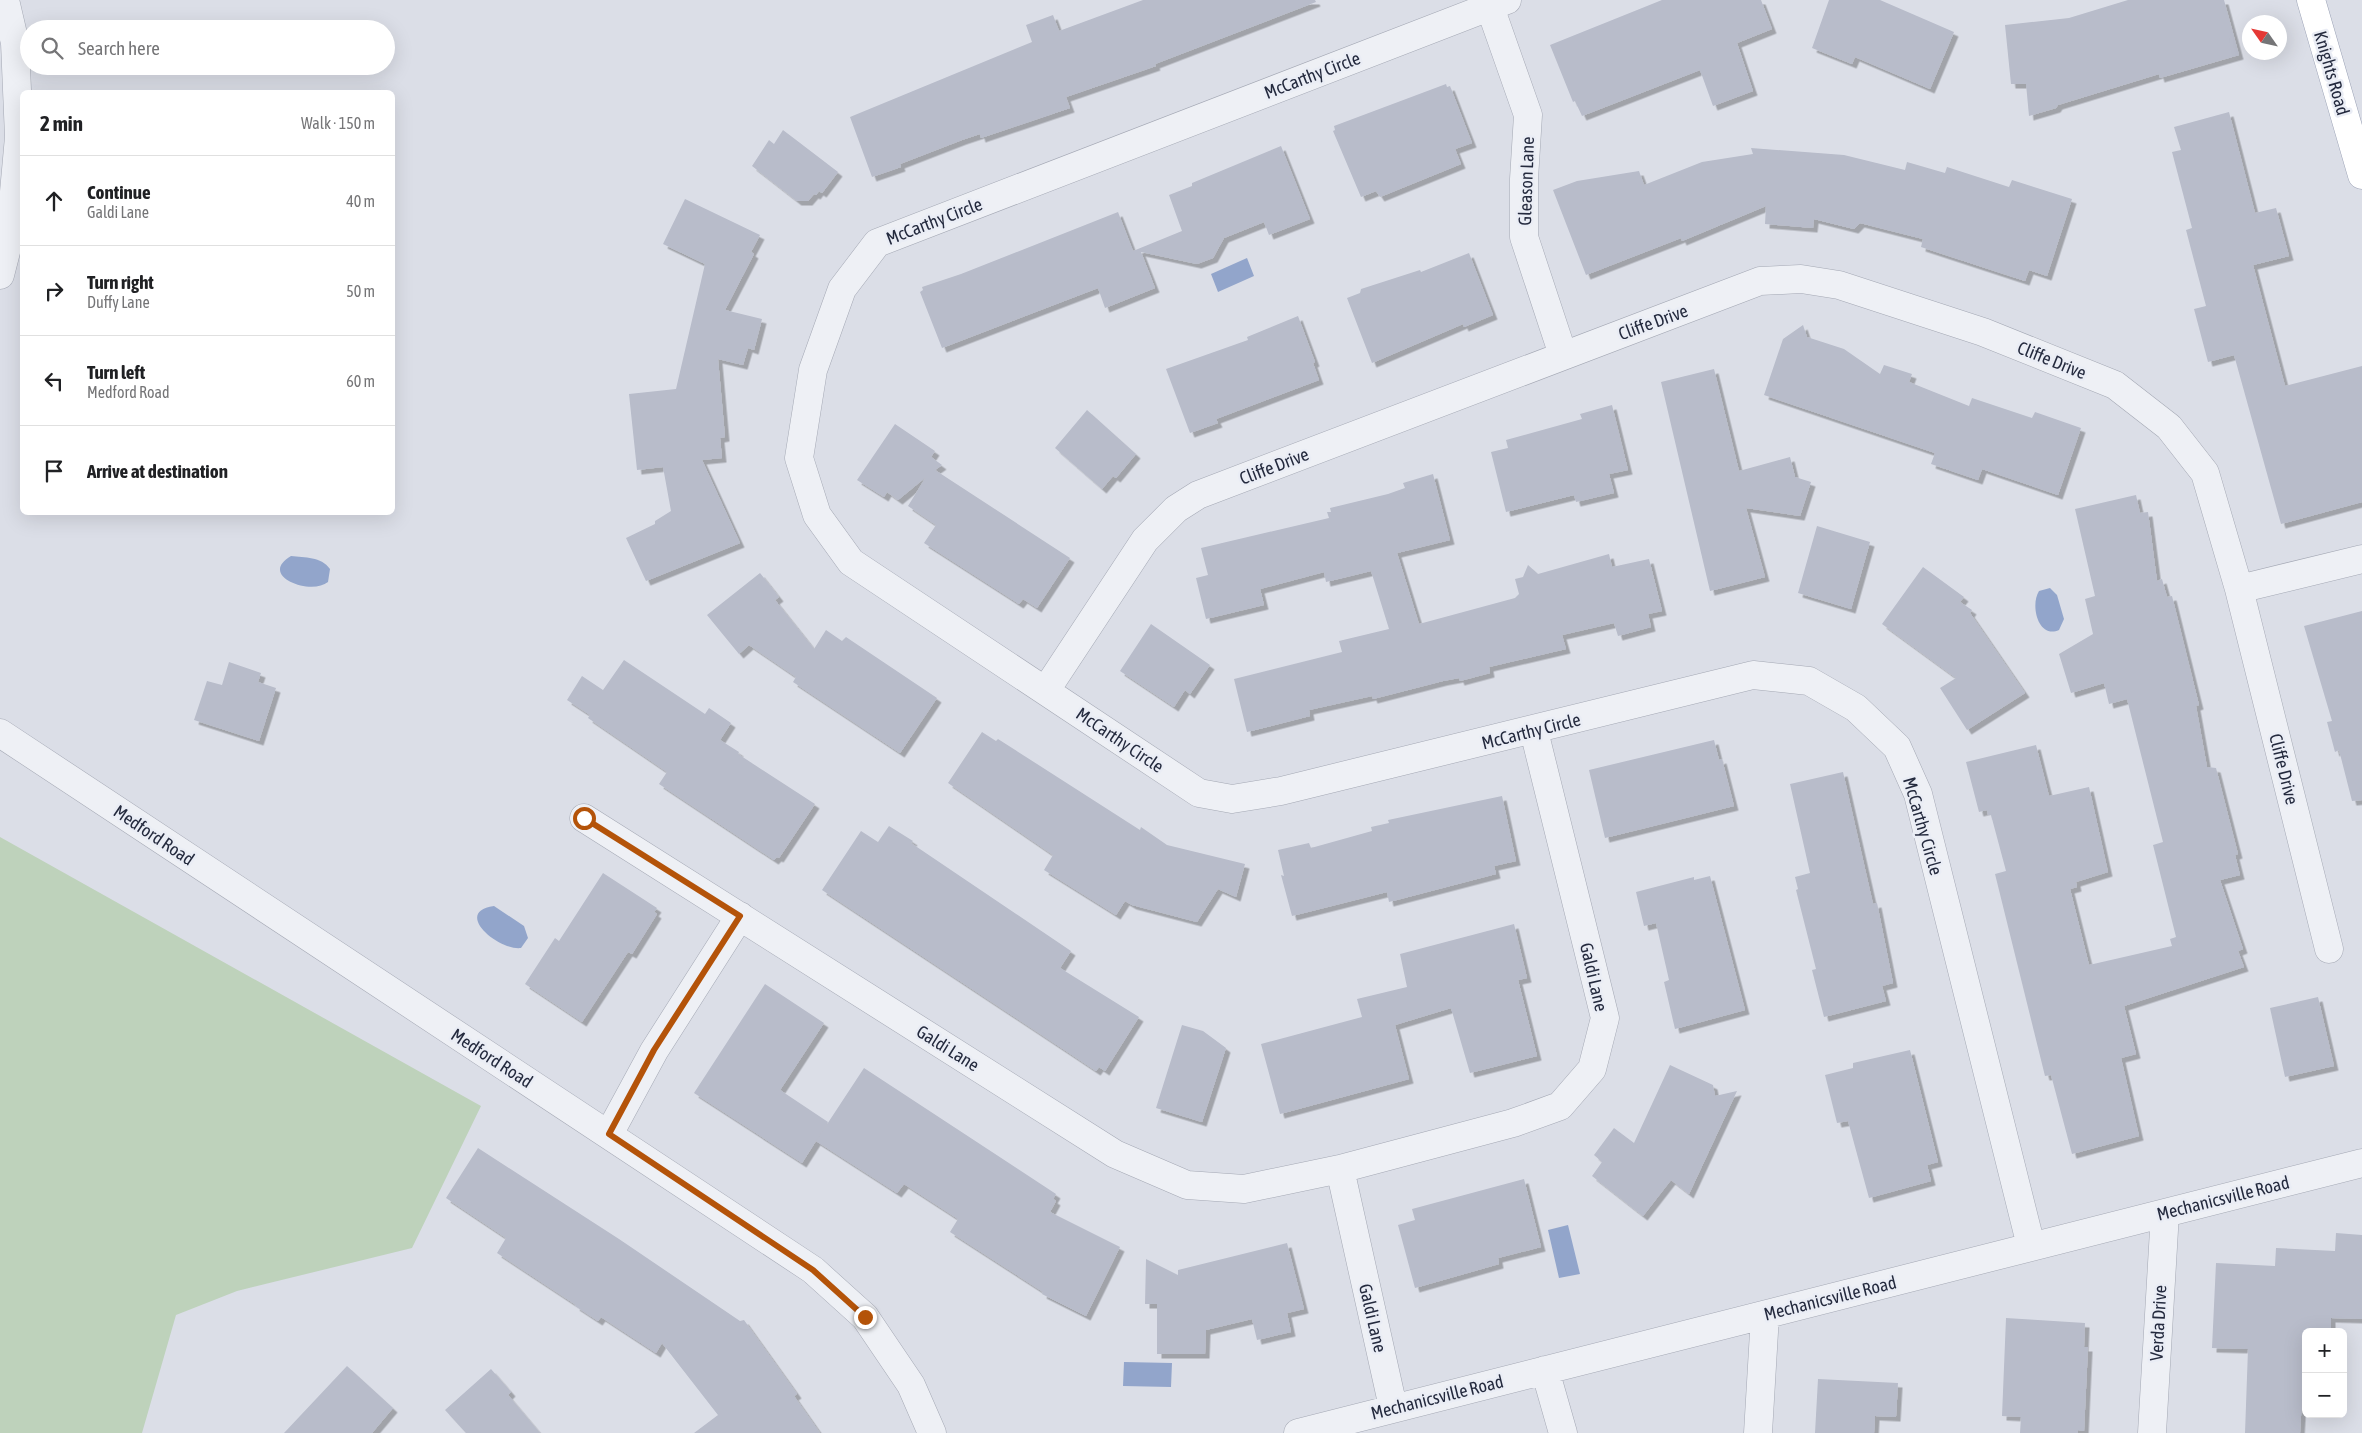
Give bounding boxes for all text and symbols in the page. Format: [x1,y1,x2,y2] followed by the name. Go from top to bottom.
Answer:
[2242,15,2287,60] north arrow
[20,20,395,75] search box
[2310,29,2354,117] street label: Knights Road
[38,34,66,62] icon: search
[78,37,160,59] text: Search here
[1261,47,1363,103] street label: McCarthy Circle
[40,111,83,135] text: 2 min
[301,114,375,132] text: Walk · 150 m
[1514,136,1538,226] street label: Gleason Lane
[87,181,151,203] text: Continue
[40,187,68,215] icon: ahead
[346,192,375,210] text: 40 m
[883,193,985,249] street label: McCarthy Circle
[87,203,149,221] text: Galdi Lane
[87,271,154,293] text: Turn right
[40,277,68,305] icon: right
[346,282,375,300] text: 50 m
[87,293,150,311] text: Duffy Lane
[1615,300,1691,344] street label: Cliffe Drive
[2015,337,2089,383] street label: Cliffe Drive
[87,361,145,383] text: Turn left
[40,367,68,395] icon: left
[346,372,375,390] text: 60 m
[87,383,169,401] text: Medford Road
[1236,443,1312,489] street label: Cliffe Drive
[40,457,68,485] icon: arrive
[87,460,228,482] text: Arrive at destination
[1072,703,1168,777] street label: McCarthy Circle
[1479,709,1583,753] street label: McCarthy Circle
[2265,731,2303,807] street label: Cliffe Drive
[1899,775,1947,877] street label: McCarthy Circle
[110,800,198,870] street label: Medford Road
[573,807,596,830] route start
[1576,941,1612,1013] street label: Galdi Lane
[913,1021,983,1075] street label: Galdi Lane
[447,1024,537,1092] street label: Medford Road
[2155,1171,2291,1225] street label: Mechanicsville Road
[1762,1271,1898,1325] street label: Mechanicsville Road
[1355,1282,1391,1354] street label: Galdi Lane
[2146,1284,2170,1362] street label: Verda Drive
[854,1306,877,1329] route end
[2302,1328,2347,1418] map controls
[2302,1328,2347,1373] button: +
[1369,1370,1505,1424] street label: Mechanicsville Road
[2302,1373,2347,1418] button: −

